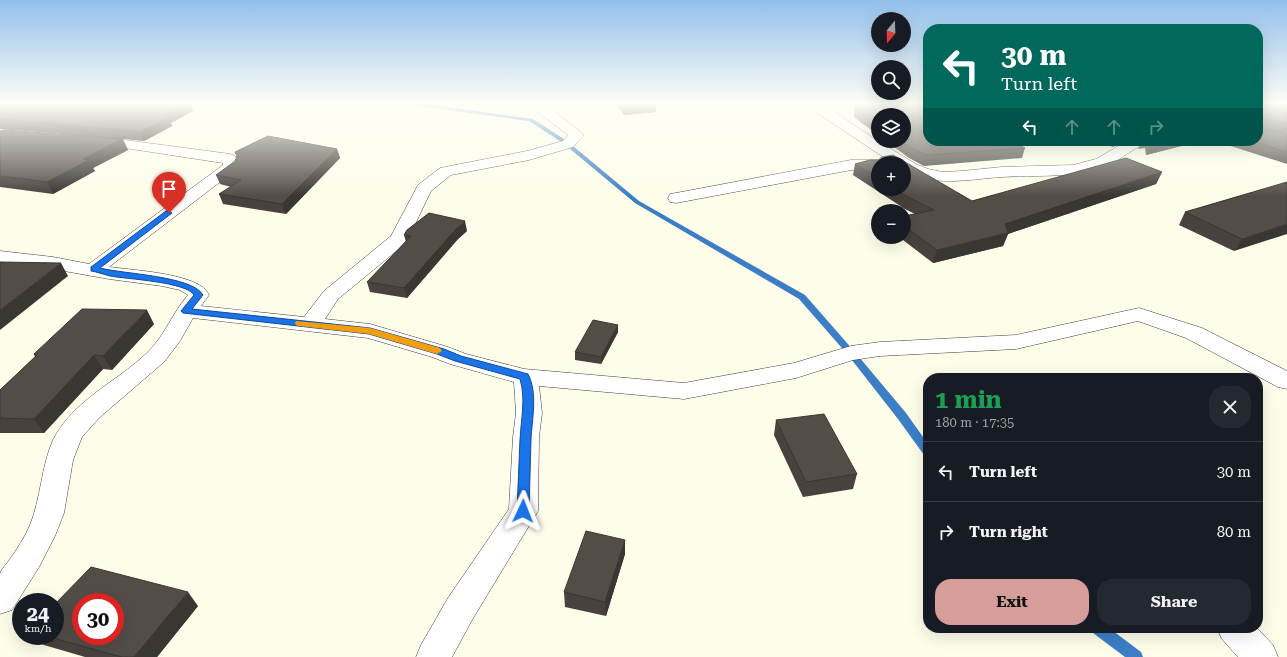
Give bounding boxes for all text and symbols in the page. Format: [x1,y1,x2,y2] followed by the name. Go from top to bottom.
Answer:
[871,12,911,52] north arrow
[871,12,911,244] map controls
[1001,39,1066,72] text: 30 m
[935,40,987,92] icon: left
[871,60,911,100] button: search
[1001,73,1077,94] text: Turn left
[871,108,911,148] button: layers
[1019,116,1041,138] icon: left
[1061,116,1083,138] icon: ahead
[1103,116,1125,138] icon: ahead
[1145,116,1167,138] icon: right
[871,156,911,196] button: +
[152,172,186,213] pin
[158,178,180,200] icon: arrive
[871,204,911,244] button: −
[935,386,1002,414] text: 1 min
[1209,386,1251,428] button: close
[935,415,1014,430] text: 180 m · 17:35
[935,461,957,483] icon: left
[969,463,1037,481] text: Turn left
[1217,463,1251,481] text: 30 m
[502,490,544,532] position arrow
[935,521,957,543] icon: right
[969,523,1048,541] text: Turn right
[1217,523,1251,541] text: 80 m
[935,579,1089,625] button: Exit
[1097,579,1251,625] button: Share
[72,593,124,645] speed limit sign: 30
[27,602,49,626] text: 24
[25,623,51,634] text: km/h

